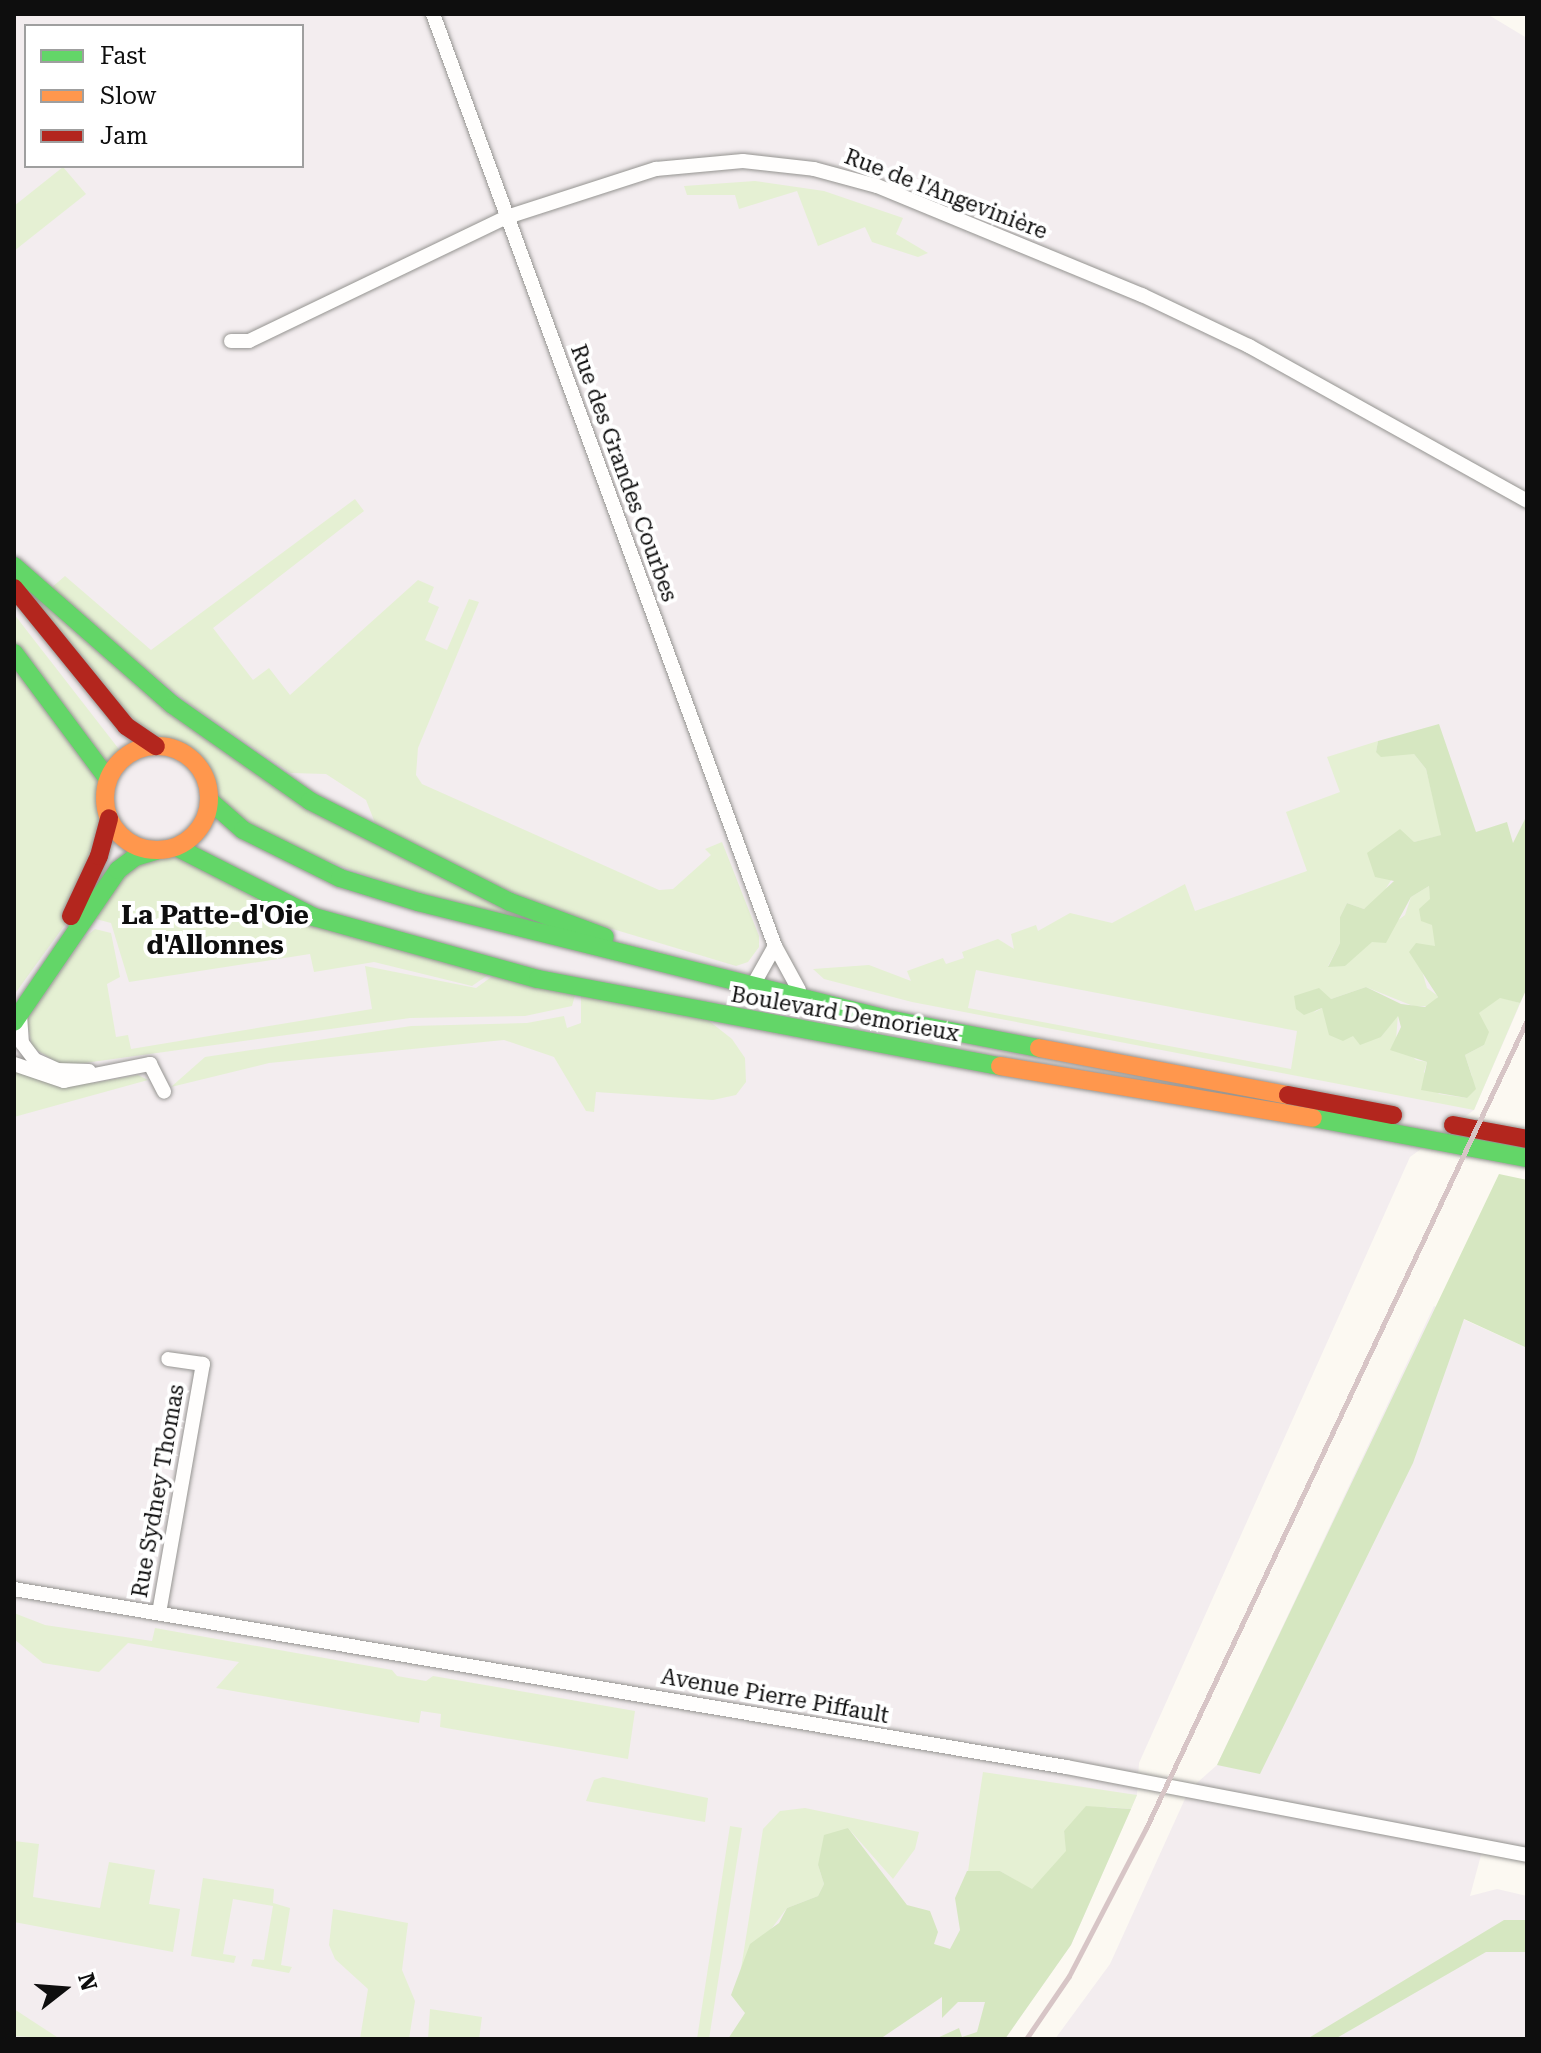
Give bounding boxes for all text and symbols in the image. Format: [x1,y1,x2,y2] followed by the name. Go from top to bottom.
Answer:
[24,24,304,168] legend
[100,42,147,70] text: Fast
[100,82,156,110] text: Slow
[100,122,148,150] text: Jam
[841,143,1051,245] street label: Rue de l'Angevinière
[565,341,683,605] street label: Rue des Grandes Courbes
[121,900,309,962] district label: La Patte-d'Oie d'Allonnes
[729,981,961,1047] street label: Boulevard Demorieux
[126,1382,190,1600] street label: Rue Sydney Thomas
[659,1663,891,1729] street label: Avenue Pierre Piffault
[24,1949,104,2029] north arrow
[73,1970,102,1994] text: N

